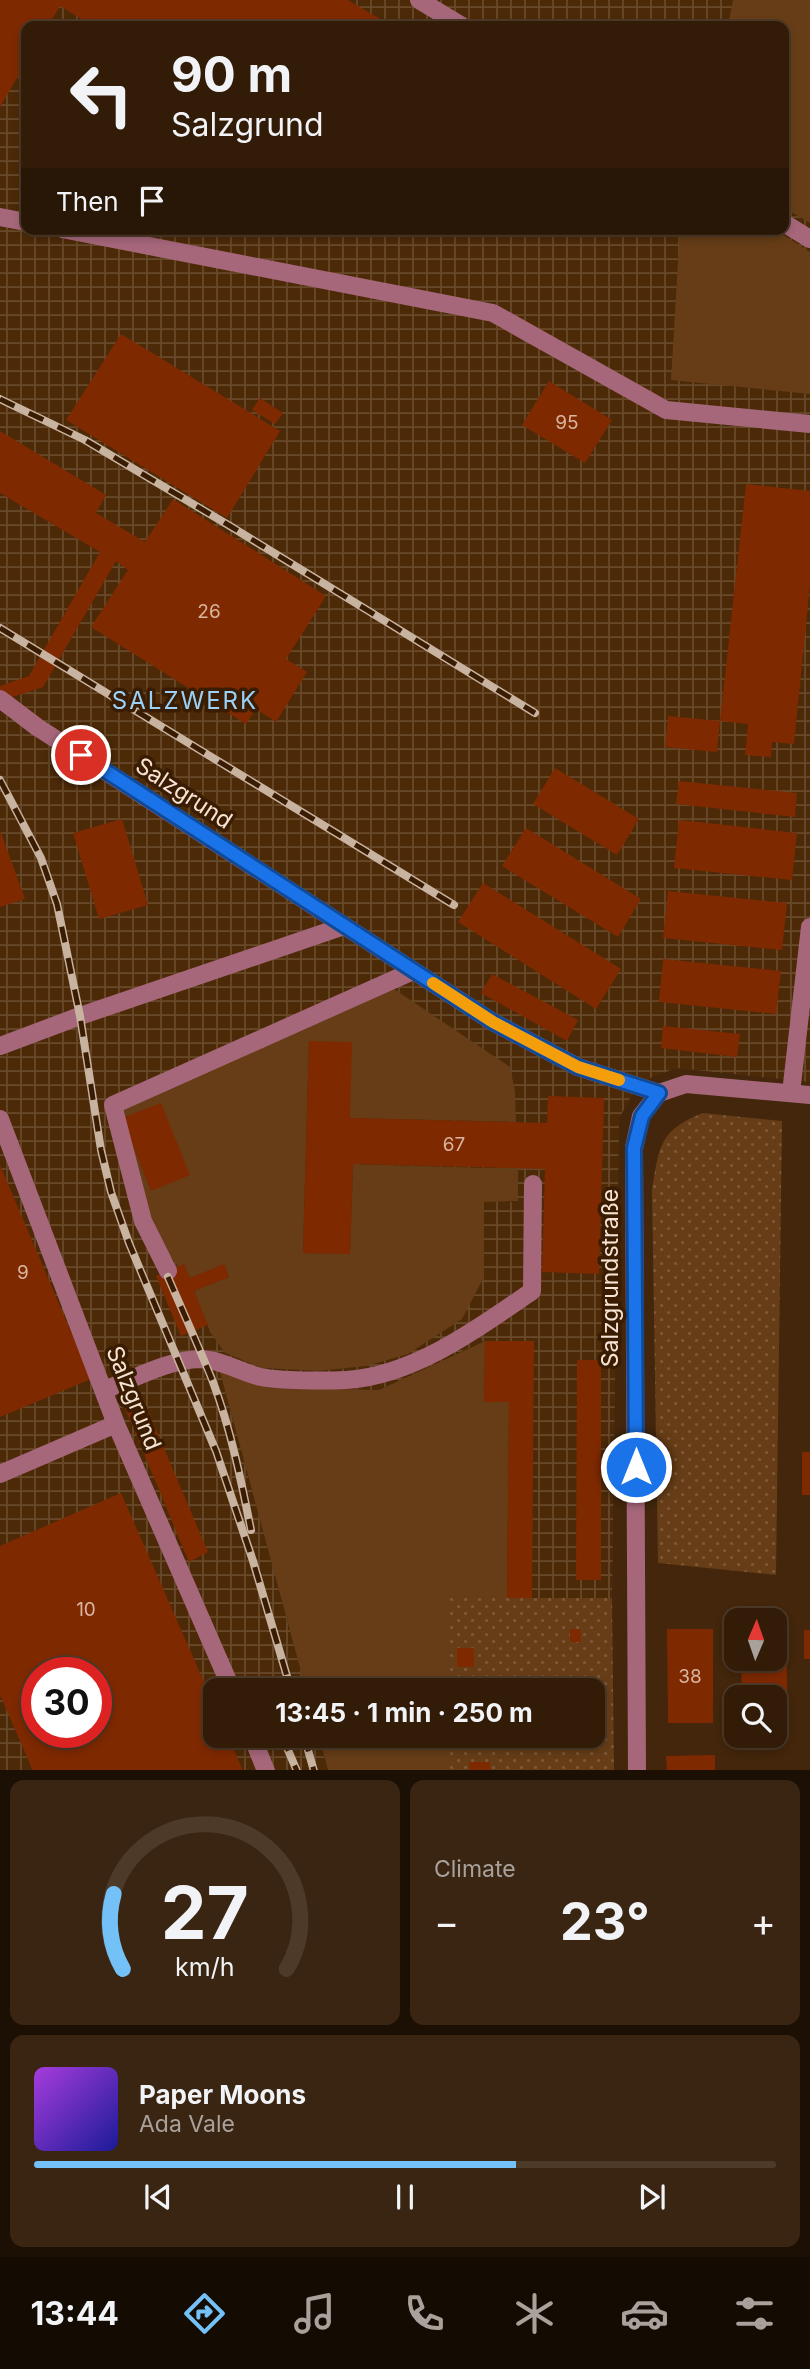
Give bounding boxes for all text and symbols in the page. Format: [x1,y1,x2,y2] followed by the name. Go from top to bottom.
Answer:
[171,45,292,104] text: 90 m
[56,49,147,140] icon: left
[171,105,324,144] text: Salzgrund
[133,182,171,220] icon: arrive
[56,186,119,217] text: Then
[555,411,579,434] house number: 95
[197,600,221,623] house number: 26
[112,686,258,715] district label: SALZWERK
[51,725,111,785] pin
[62,736,100,774] icon: arrive
[130,751,238,835] street label: Salzgrund
[443,1133,465,1156] house number: 67
[596,1189,624,1367] street label: Salzgrundstraße
[17,1261,29,1284] house number: 9
[100,1342,168,1454] street label: Salzgrund
[599,1430,673,1504] position arrow
[76,1598,96,1621] house number: 10
[724,1608,788,1671] north arrow
[724,1608,787,1748] map controls
[21,1657,112,1748] speed limit sign: 30
[678,1665,702,1688] house number: 38
[724,1685,787,1748] button: search
[275,1697,533,1728] text: 13:45 · 1 min · 250 m
[434,1855,516,1883] text: Climate
[161,1868,249,1957] text: 27
[560,1890,650,1953] text: 23°
[434,1899,459,1945] text: −
[751,1899,776,1945] text: +
[175,1951,235,1981] text: km/h
[139,2079,306,2110] text: Paper Moons
[139,2110,235,2138] text: Ada Vale
[139,2178,177,2216] icon: previous
[386,2178,424,2216] icon: pause
[633,2178,671,2216] icon: next
[180,2289,229,2338] icon: directions
[290,2289,339,2338] icon: music
[400,2289,449,2338] icon: phone
[510,2289,559,2338] icon: climate
[620,2289,669,2338] icon: car
[730,2289,779,2338] icon: filters
[31,2294,119,2333] text: 13:44

